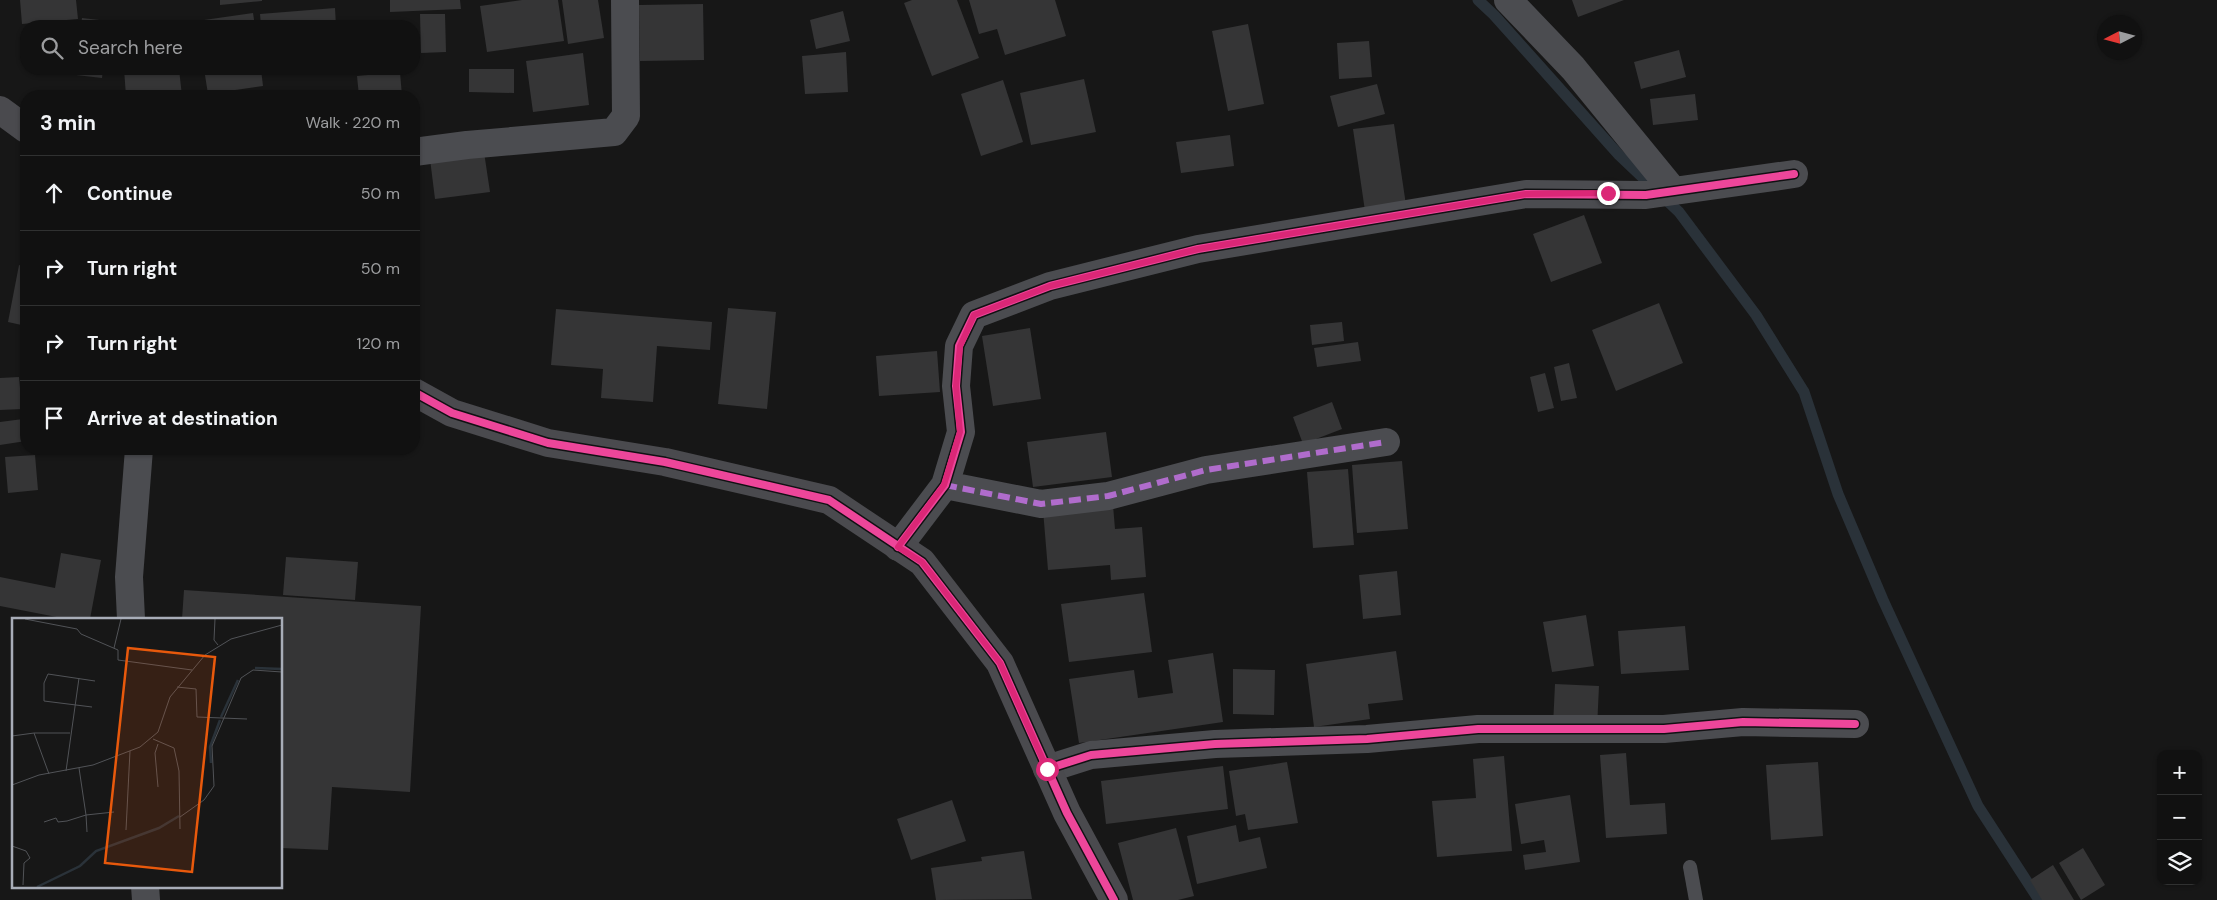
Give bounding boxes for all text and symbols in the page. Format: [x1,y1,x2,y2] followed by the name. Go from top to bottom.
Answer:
[2097,15,2142,60] north arrow
[20,20,420,75] search box
[38,34,66,62] icon: search
[78,35,183,60] text: Search here
[40,109,96,137] text: 3 min
[306,112,400,133] text: Walk · 220 m
[40,179,68,207] icon: ahead
[87,181,173,206] text: Continue
[1597,182,1620,205] route end
[361,183,400,204] text: 50 m
[40,254,68,282] icon: right
[87,256,177,281] text: Turn right
[361,258,400,279] text: 50 m
[40,329,68,357] icon: right
[87,331,177,356] text: Turn right
[356,333,400,354] text: 120 m
[40,404,68,432] icon: arrive
[87,406,278,431] text: Arrive at destination
[12,618,282,888] inset map
[2157,750,2202,885] map controls
[2157,750,2202,795] button: +
[1036,758,1059,781] route start
[2157,795,2202,840] button: −
[2157,840,2202,885] button: layers

